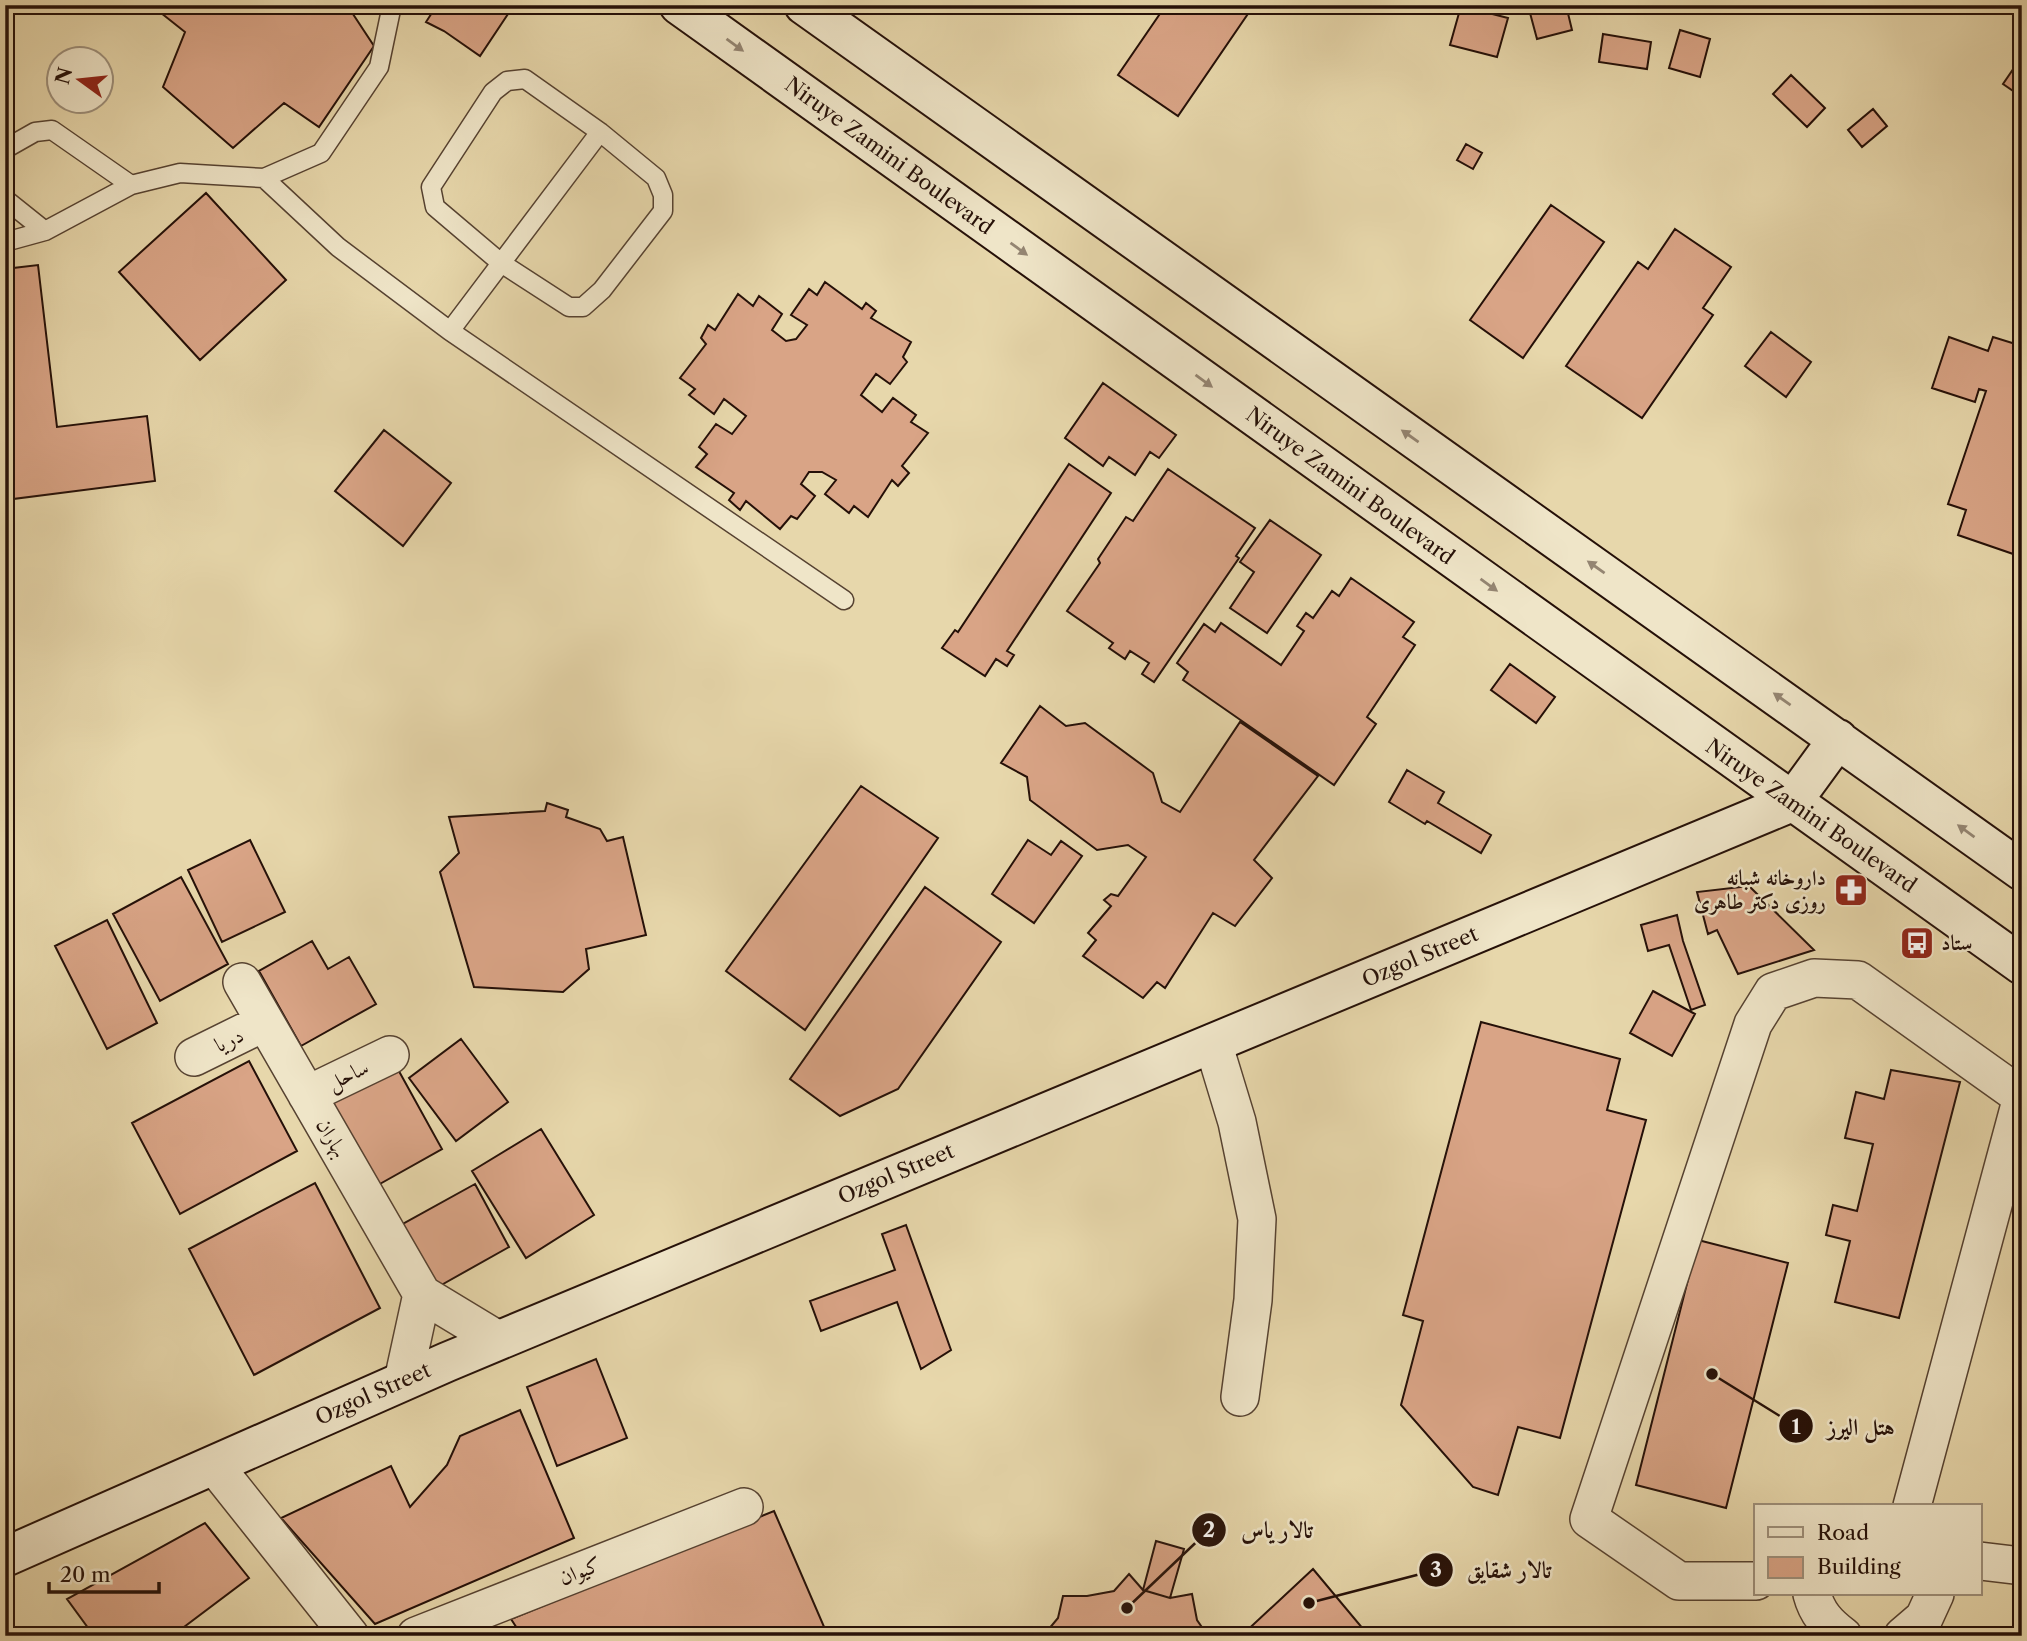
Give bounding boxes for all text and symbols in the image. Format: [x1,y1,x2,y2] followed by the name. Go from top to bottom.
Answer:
[726,38,744,52] one-way arrow
[46,46,116,116] north arrow
[51,65,77,87] text: N
[780,72,998,240] street label: Niruye Zamini Boulevard
[1010,242,1029,256] one-way arrow
[1195,374,1214,388] one-way arrow
[1241,402,1459,570] street label: Niruye Zamini Boulevard
[1401,429,1419,443] one-way arrow
[1587,560,1605,574] one-way arrow
[1480,578,1498,592] one-way arrow
[1773,692,1791,706] one-way arrow
[1701,733,1922,898] street label: Niruye Zamini Boulevard
[1957,825,1975,839] one-way arrow
[1694,865,1826,916] place label: داروخانه شبانه روزی دکتر طاهری
[1832,871,1870,909] pharmacy icon: داروخانه شبانه روزی دکتر طاهری
[1358,921,1482,992] street label: Ozgol Street
[1898,924,1936,962] bus stop icon: ستاد
[1941,930,1972,955] place label: ستاد
[210,1022,248,1058] street label: دریا
[323,1054,374,1098] street label: ساحل
[310,1114,353,1163] street label: بهاران
[834,1138,958,1209] street label: Ozgol Street
[311,1357,435,1430] street label: Ozgol Street
[1778,1404,1909,1448] callout: هتل الیرز
[1824,1413,1895,1444] text: هتل الیرز
[1791,1414,1801,1439] text: 1
[1754,1504,1982,1596] legend
[1192,1508,1327,1552] callout: تالار یاس
[1241,1516,1314,1544] text: تالار یاس
[1203,1517,1215,1542] text: 2
[1817,1520,1869,1545] text: Road
[1418,1548,1566,1592] callout: تالار شقایق
[49,1550,159,1594] scale bar
[555,1551,605,1591] street label: کیوان
[1817,1554,1902,1579] text: Building
[1467,1556,1552,1585] text: تالار شقایق
[1430,1557,1442,1582] text: 3
[60,1562,111,1587] text: 20 m

